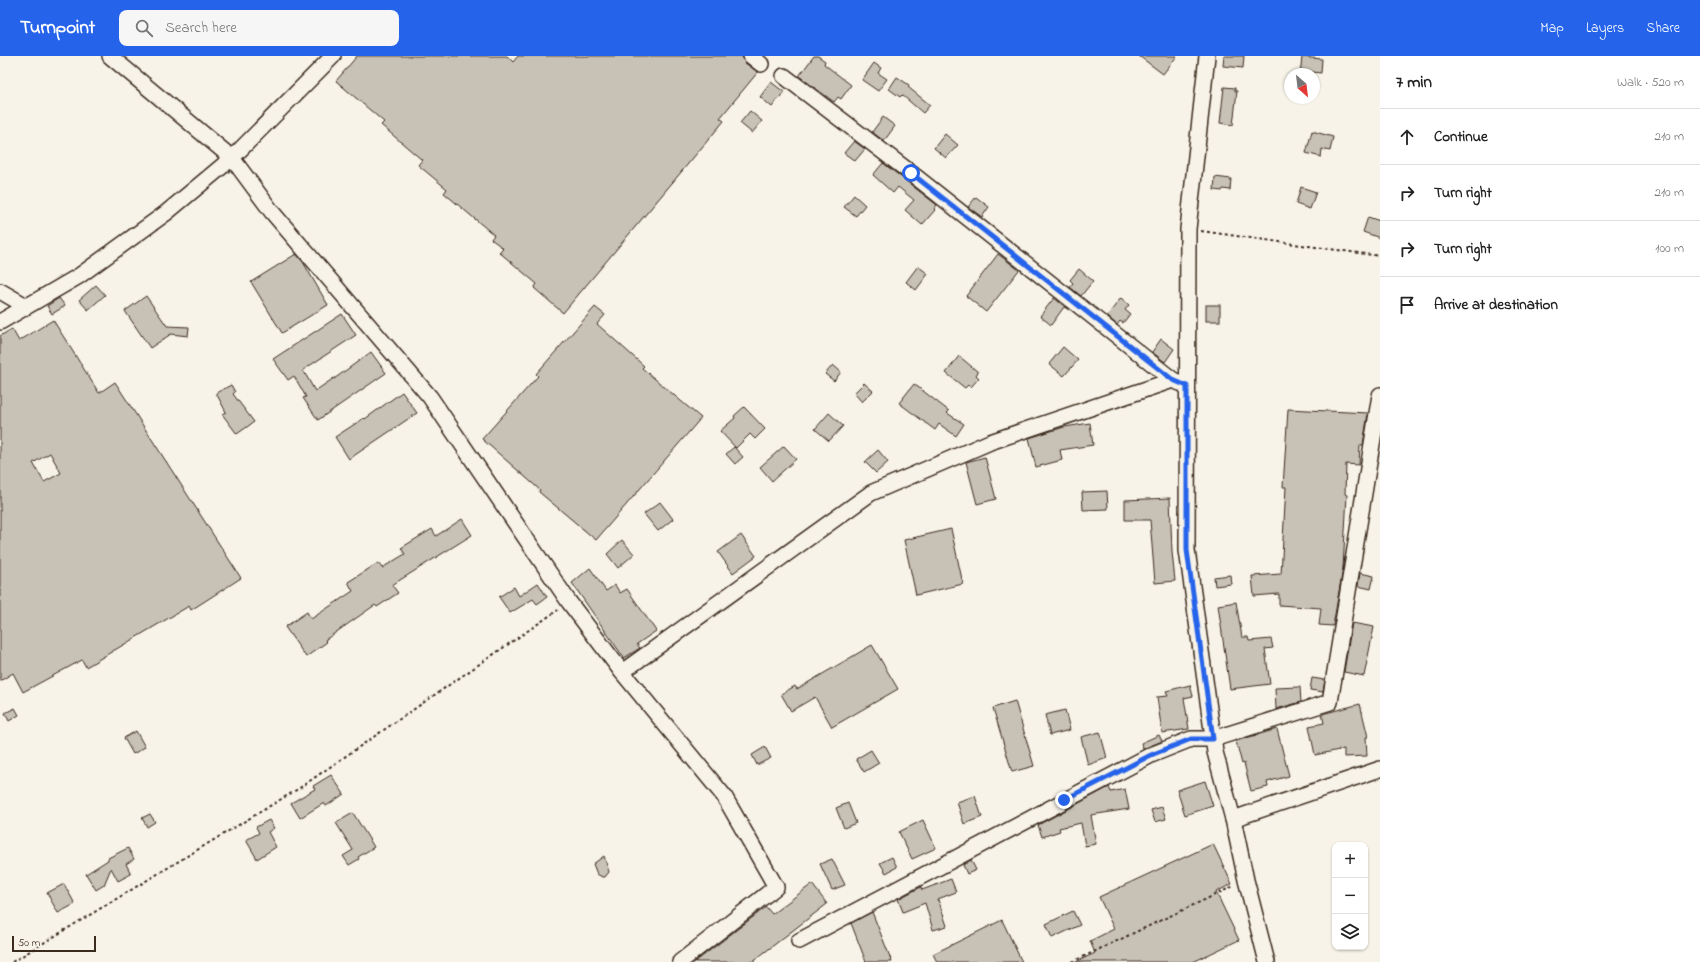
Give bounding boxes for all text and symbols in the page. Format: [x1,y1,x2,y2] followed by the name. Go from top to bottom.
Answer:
[119,10,399,46] search box
[20,15,95,42] text: Turnpoint
[133,17,155,39] icon: search
[165,17,237,39] text: Search here
[1540,18,1564,39] text: Map
[1586,18,1624,39] text: Layers
[1646,18,1680,39] text: Share
[1284,68,1320,104] north arrow
[1396,70,1432,95] text: 7 min
[1617,73,1684,92] text: Walk · 520 m
[1396,126,1418,148] icon: ahead
[1434,126,1488,148] text: Continue
[1654,127,1684,146] text: 210 m
[902,164,920,182] route start
[1396,182,1418,204] icon: right
[1434,182,1492,204] text: Turn right
[1654,183,1684,202] text: 210 m
[1396,238,1418,260] icon: right
[1434,238,1492,260] text: Turn right
[1655,239,1684,258] text: 100 m
[1396,294,1418,316] icon: arrive
[1434,294,1558,316] text: Arrive at destination
[1055,791,1073,809] route end
[1332,842,1368,950] map controls
[1332,842,1368,878] button: +
[1332,878,1368,914] button: −
[1332,914,1368,950] button: layers
[12,934,96,953] scale bar
[18,935,40,951] text: 50 m

